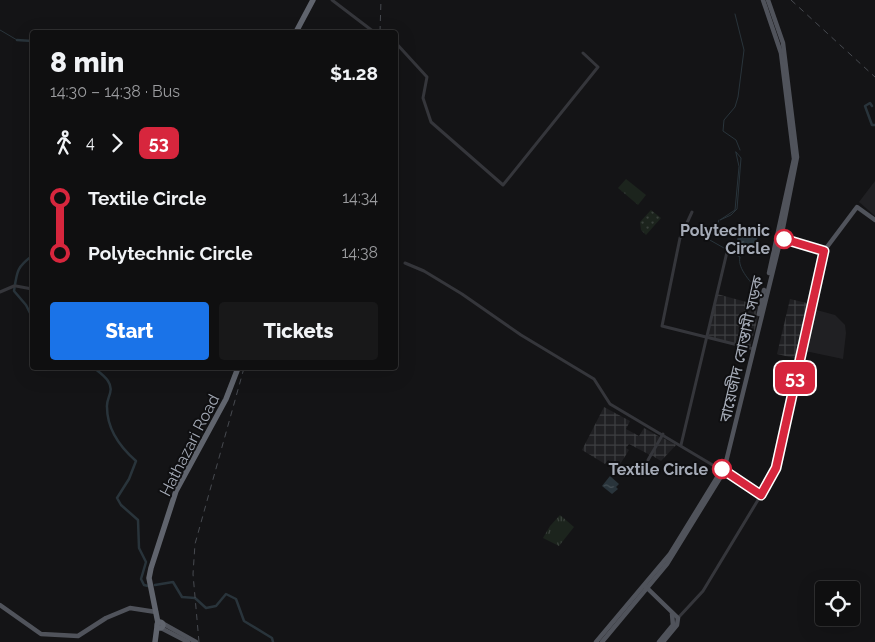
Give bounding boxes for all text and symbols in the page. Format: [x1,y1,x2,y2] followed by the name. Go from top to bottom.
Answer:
[50,46,124,79] text: 8 min
[330,62,378,84] text: $1.28
[50,82,180,101] text: 14:30 – 14:38 · Bus
[50,129,78,157] icon: walk
[103,129,131,157] icon: forward
[149,132,169,153] text: 53
[86,133,95,152] text: 4
[88,187,206,209] text: Textile Circle
[342,188,378,207] text: 14:34
[680,221,770,258] place label: Polytechnic Circle
[774,229,794,249] marker: Polytechnic Circle
[88,242,253,264] text: Polytechnic Circle
[341,243,378,262] text: 14:38
[715,273,768,425] street label: বায়েজীদ বোস্তামী সড়ক
[50,302,209,360] button: Start
[219,302,378,360] button: Tickets
[772,362,818,394] line badge: 53
[785,367,805,388] text: 53
[156,391,223,499] street label: Hathazari Road
[712,459,732,479] marker: Textile Circle
[608,460,708,479] place label: Textile Circle
[815,581,860,626] map controls
[815,581,860,626] button: locate

